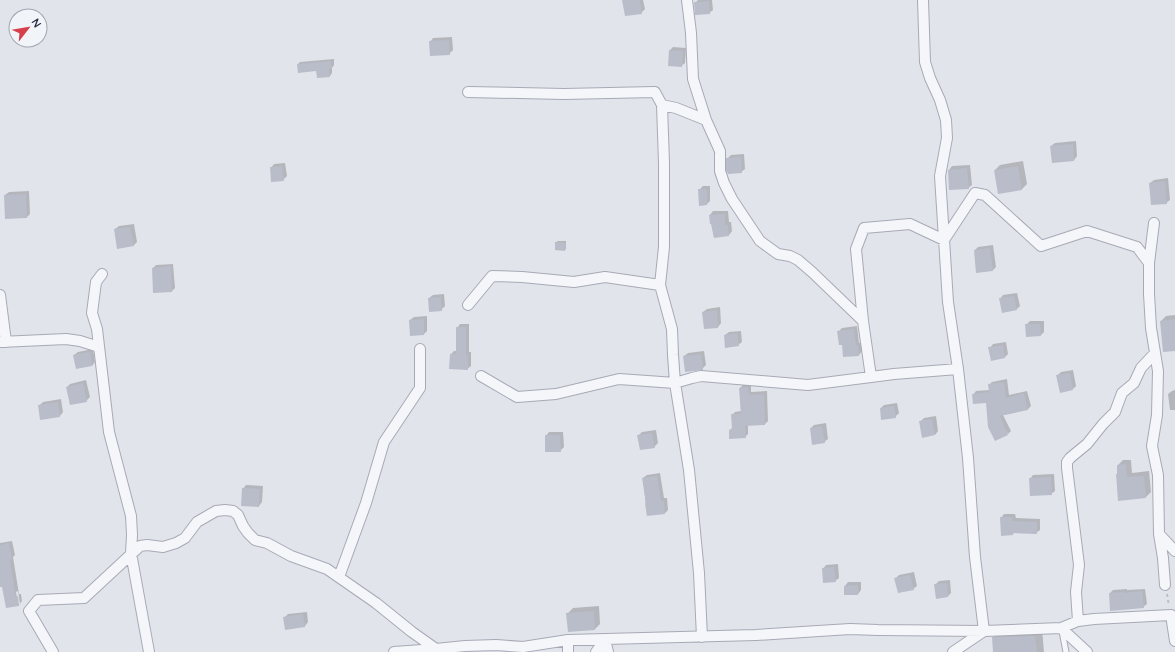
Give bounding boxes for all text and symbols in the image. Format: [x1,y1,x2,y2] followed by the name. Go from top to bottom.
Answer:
[8,8,48,48] north arrow
[28,16,45,30] text: N

